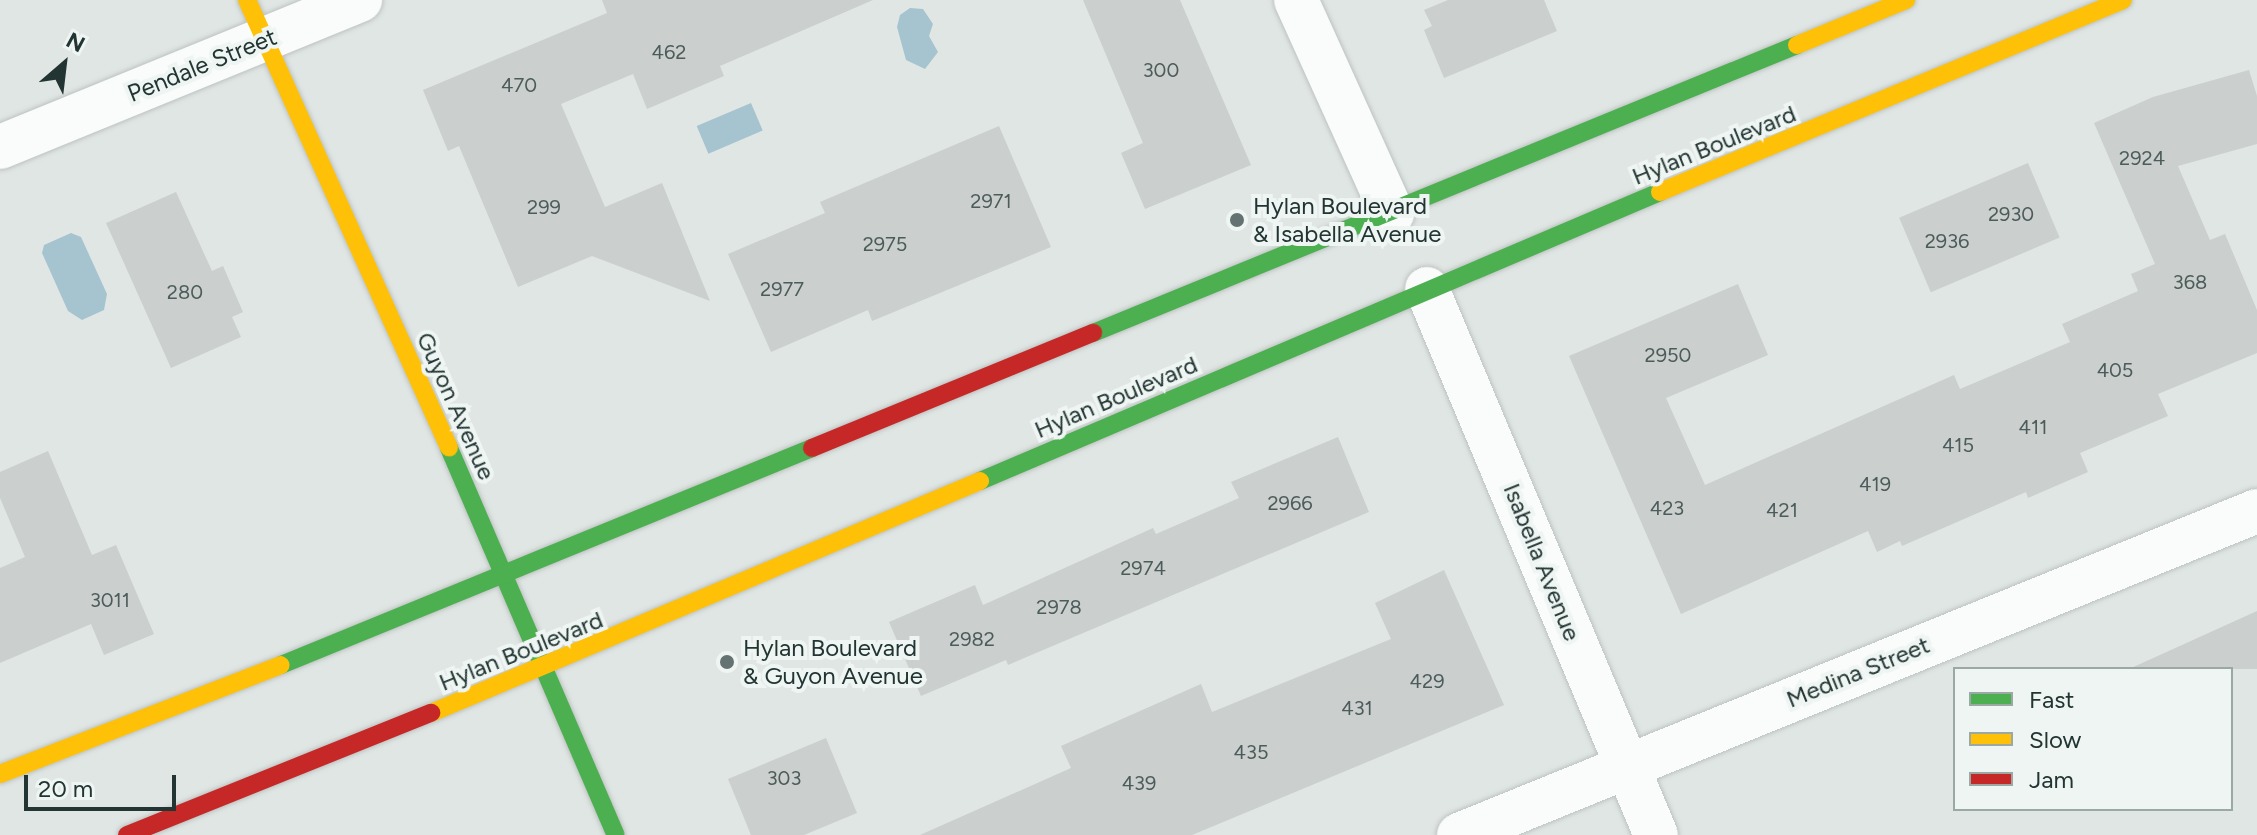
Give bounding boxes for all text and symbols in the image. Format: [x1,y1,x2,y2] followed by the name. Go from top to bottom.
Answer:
[123,22,281,108] street label: Pendale Street
[24,24,104,104] north arrow
[62,26,89,58] text: N
[652,40,686,64] house number: 462
[1143,58,1179,82] house number: 300
[501,73,537,97] house number: 470
[1628,99,1800,191] street label: Hylan Boulevard
[2119,146,2165,170] house number: 2924
[970,189,1012,213] house number: 2971
[1253,192,1441,248] place label: Hylan Boulevard & Isabella Avenue
[527,195,561,219] house number: 299
[1988,202,2034,226] house number: 2930
[1228,211,1246,229] marker: Hylan Boulevard & Isabella Avenue
[1925,229,1969,253] house number: 2936
[863,232,907,256] house number: 2975
[2173,270,2207,294] house number: 368
[760,277,804,301] house number: 2977
[167,280,203,304] house number: 280
[411,328,501,484] street label: Guyon Avenue
[1645,343,1691,367] house number: 2950
[1030,350,1202,444] street label: Hylan Boulevard
[2097,358,2133,382] house number: 405
[2019,415,2047,439] house number: 411
[1942,433,1974,457] house number: 415
[1859,472,1891,496] house number: 419
[1497,479,1587,645] street label: Isabella Avenue
[1267,491,1313,515] house number: 2966
[1650,496,1684,520] house number: 423
[1766,498,1798,522] house number: 421
[1120,556,1166,580] house number: 2974
[90,588,130,612] house number: 3011
[1036,595,1082,619] house number: 2978
[435,605,607,697] street label: Hylan Boulevard
[949,627,995,651] house number: 2982
[1782,630,1934,714] street label: Medina Street
[743,634,923,690] place label: Hylan Boulevard & Guyon Avenue
[718,653,736,671] marker: Hylan Boulevard & Guyon Avenue
[1953,667,2233,811] legend
[1410,669,1444,693] house number: 429
[2029,685,2074,714] text: Fast
[1341,696,1373,720] house number: 431
[2029,725,2081,754] text: Slow
[1234,740,1268,764] house number: 435
[28,759,180,809] scale bar
[2029,765,2074,794] text: Jam
[767,766,801,790] house number: 303
[1122,771,1156,795] house number: 439
[38,774,93,803] text: 20 m

